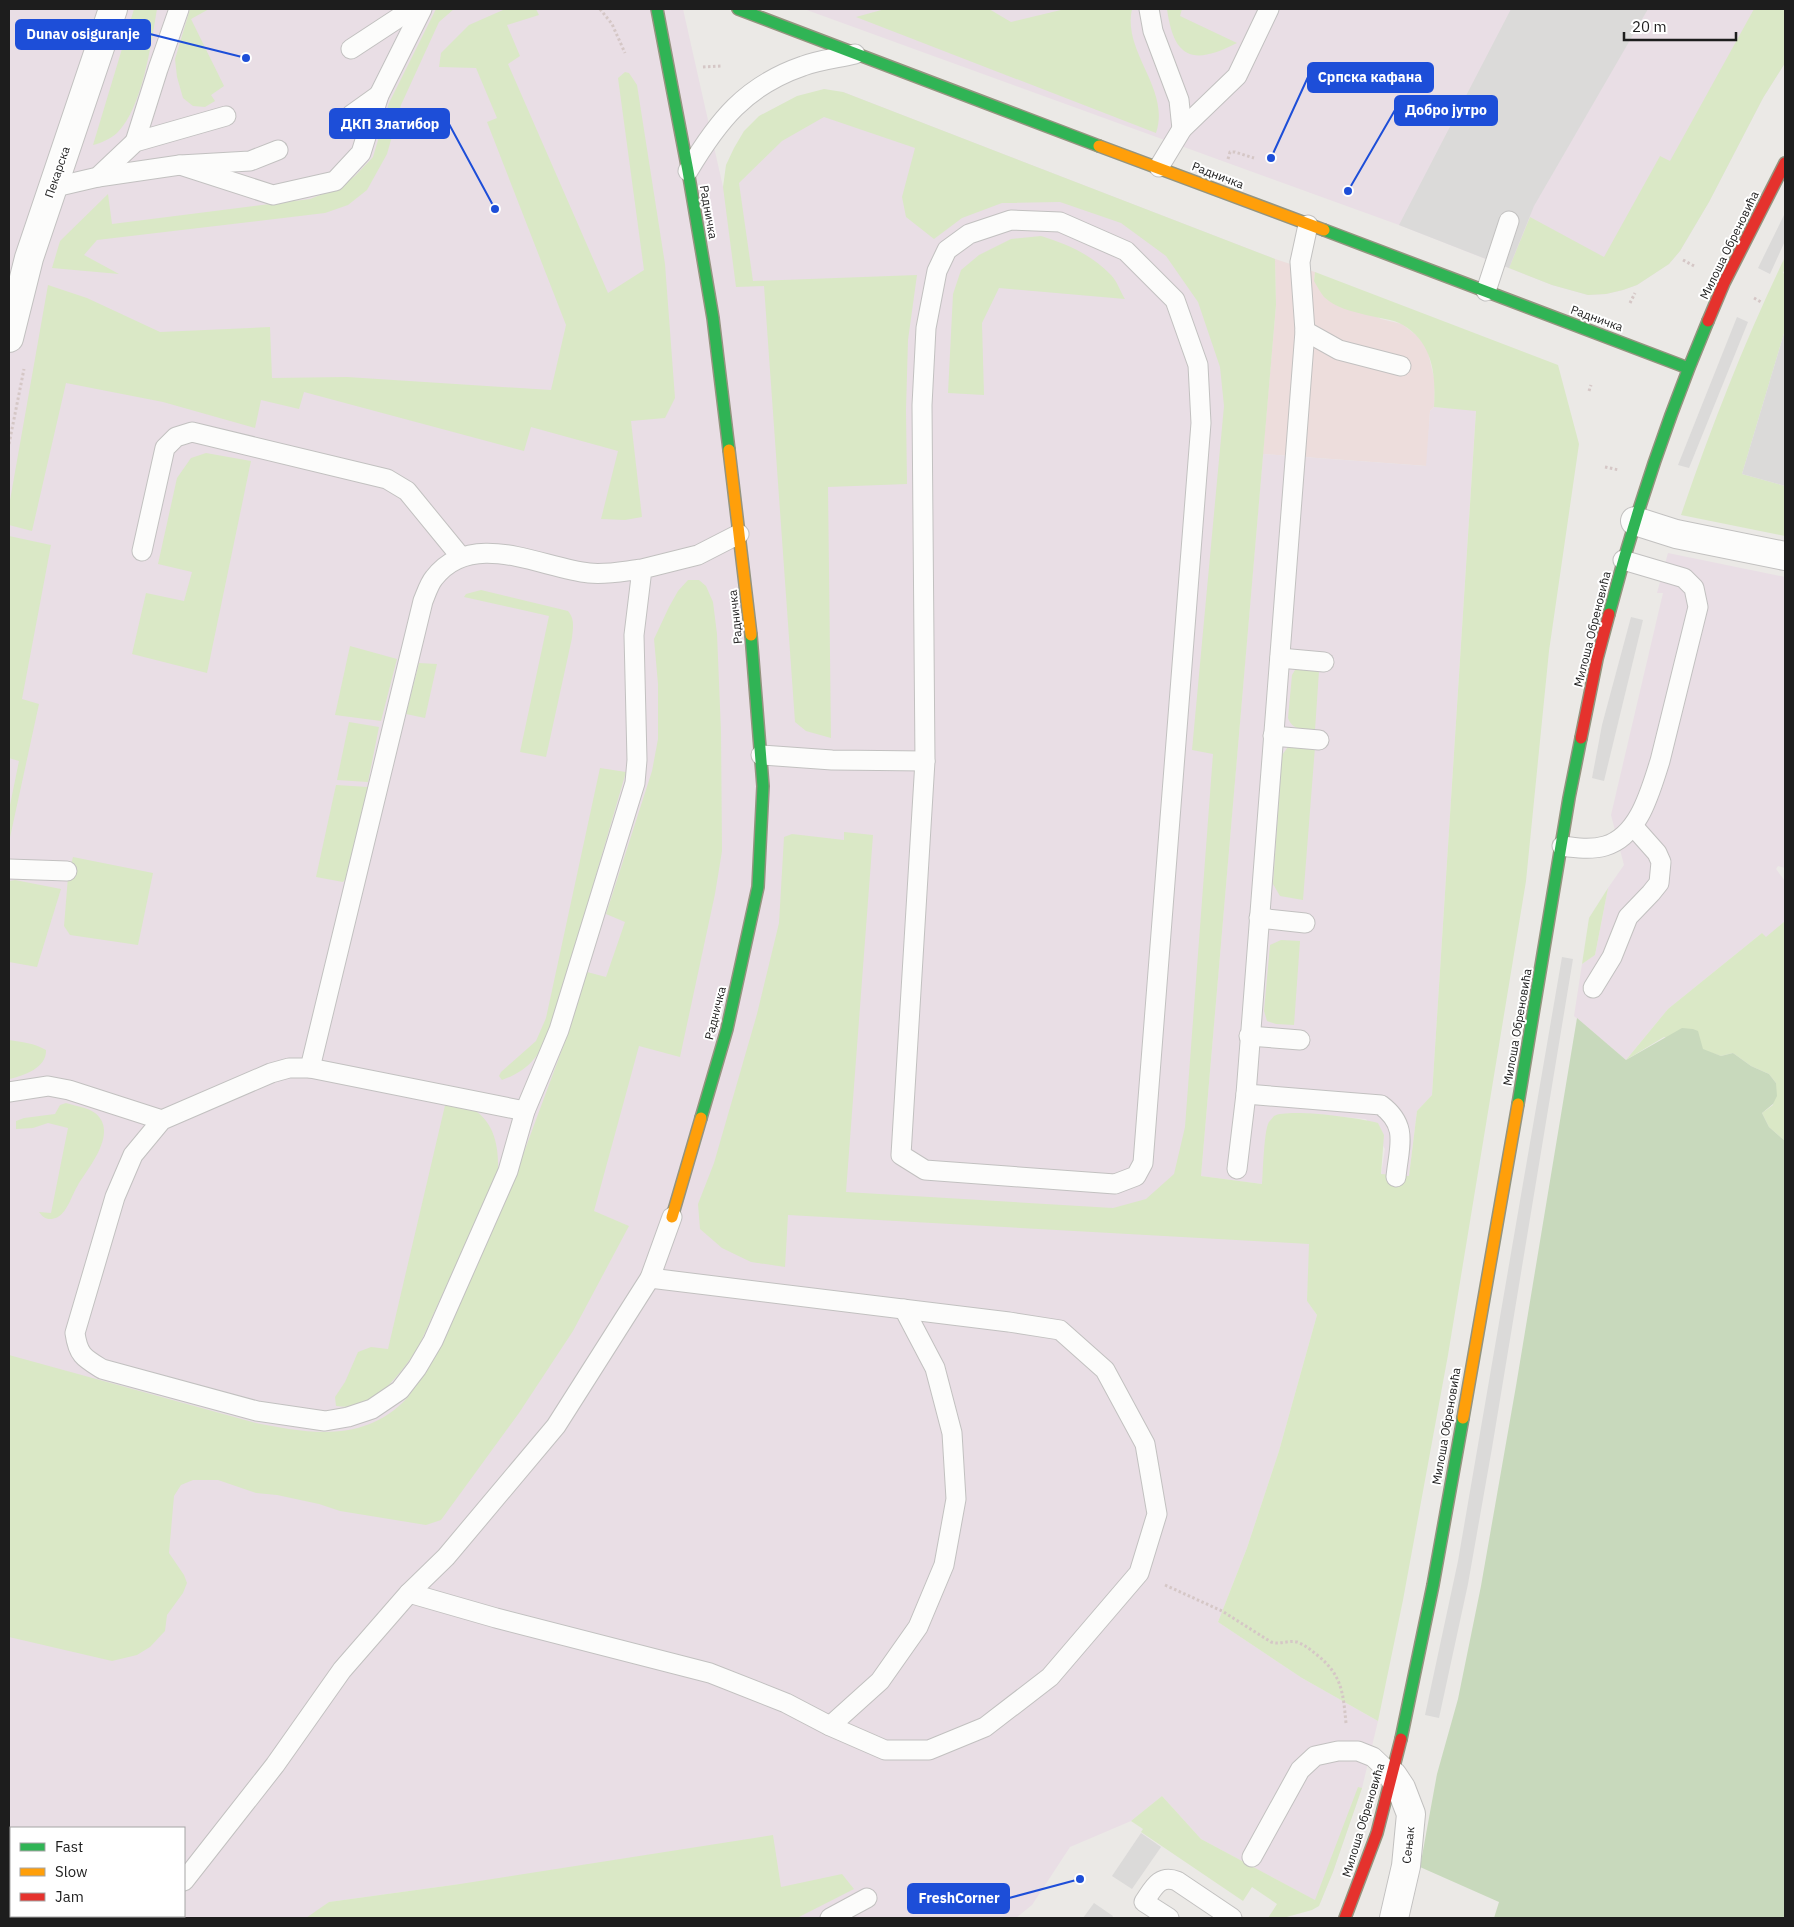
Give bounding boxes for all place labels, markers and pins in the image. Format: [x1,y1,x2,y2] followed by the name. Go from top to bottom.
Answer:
[16,20,150,49] callout: Dunav osiguranje
[1308,63,1433,92] callout: Српска кафана
[1395,96,1497,125] callout: Добро јутро
[330,109,449,138] callout: ДКП Златибор
[908,1884,1009,1913] callout: FreshCorner

